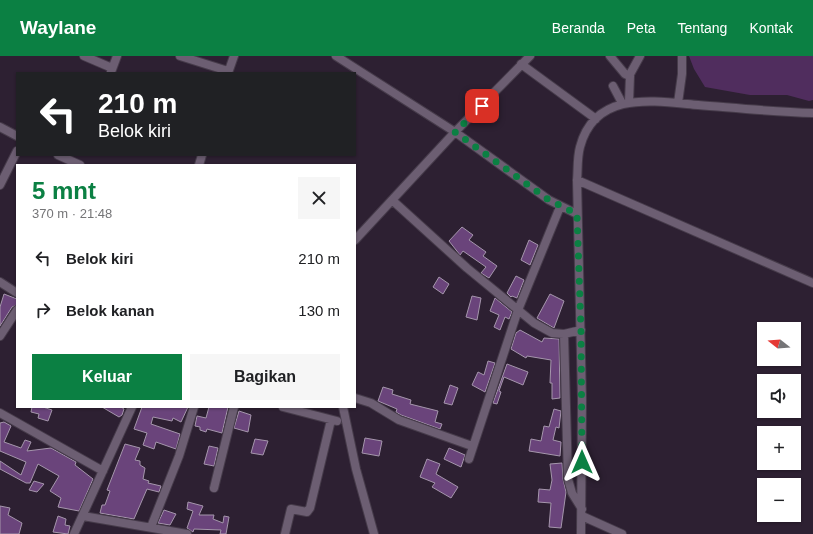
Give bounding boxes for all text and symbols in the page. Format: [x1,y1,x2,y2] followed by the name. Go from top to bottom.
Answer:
[20,17,96,38] text: Waylane
[552,20,605,36] text: Beranda
[627,20,656,36] text: Peta
[678,20,727,36] text: Tentang
[749,20,793,36] text: Kontak
[32,88,84,140] icon: left
[98,88,177,119] text: 210 m
[465,89,499,123] pin
[471,95,493,117] icon: arrive
[98,121,171,141] text: Belok kiri
[32,177,96,204] text: 5 mnt
[298,177,340,219] button: close
[32,206,112,221] text: 370 m · 21:48
[32,247,54,269] icon: left
[66,250,134,267] text: Belok kiri
[298,250,340,267] text: 210 m
[32,299,54,321] icon: right
[66,302,154,319] text: Belok kanan
[298,302,340,319] text: 130 m
[757,322,801,366] north arrow
[757,322,801,522] map controls
[32,354,182,400] button: Keluar
[190,354,340,400] button: Bagikan
[757,374,801,418] button: sound
[757,426,801,470] button: +
[561,441,603,483] position arrow
[757,478,801,522] button: −

